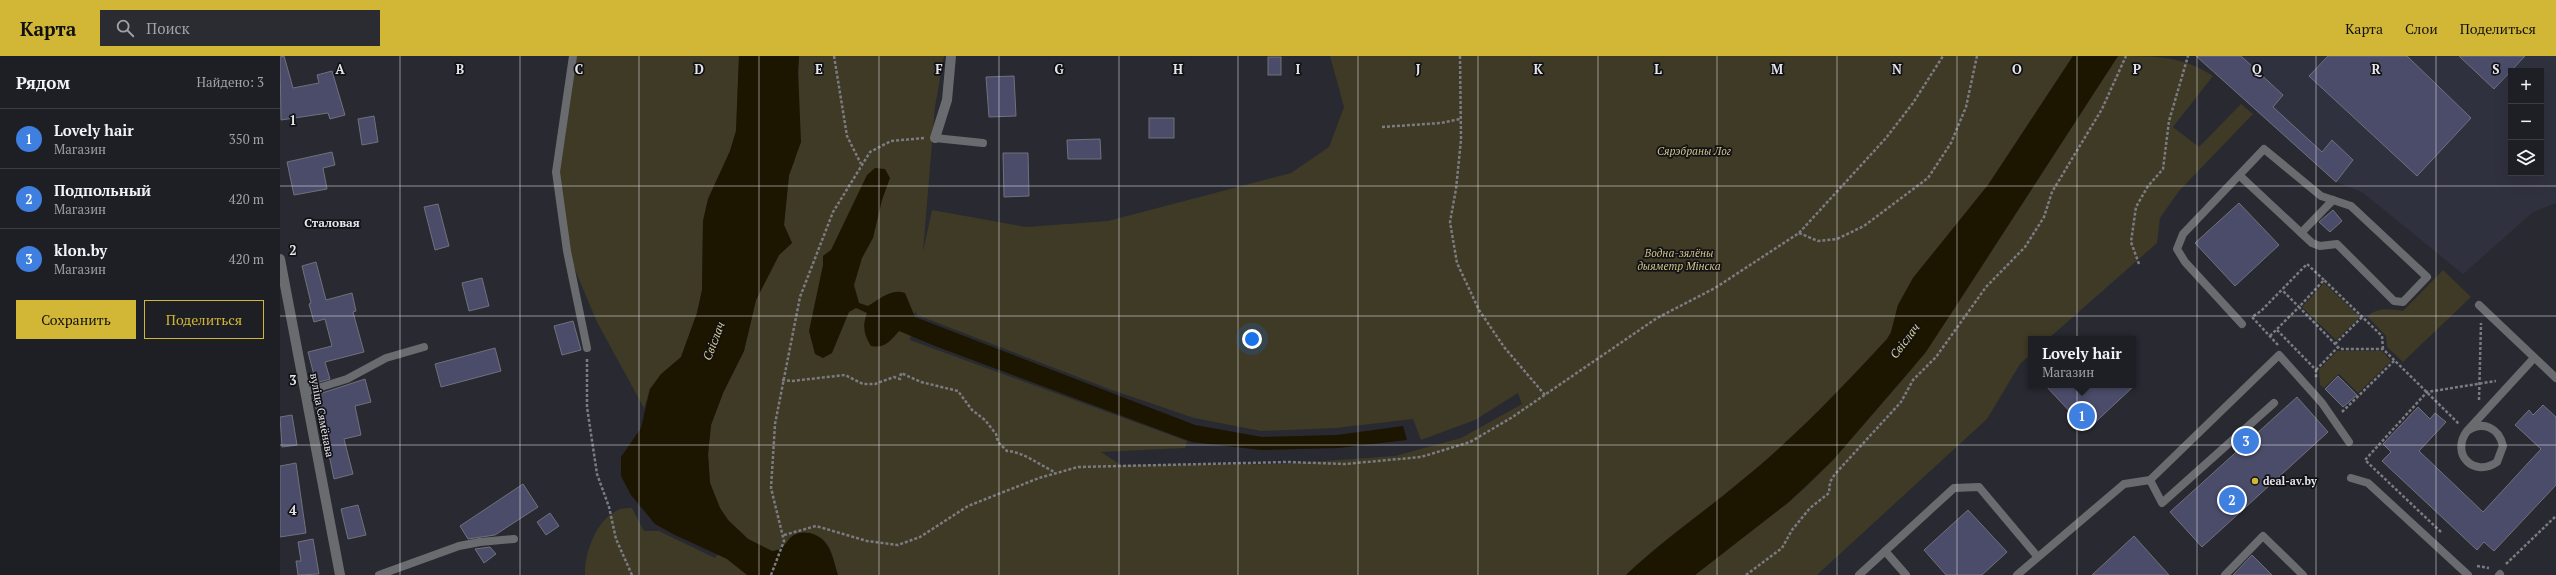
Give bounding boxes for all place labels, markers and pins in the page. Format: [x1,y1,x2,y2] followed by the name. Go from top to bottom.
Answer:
[2069,401,2095,431] pin: 1
[2233,426,2259,456] pin: 3
[2263,474,2317,488] place label: deal-av.by
[2250,476,2260,486] marker: deal-av.by
[2219,485,2245,515] pin: 2

